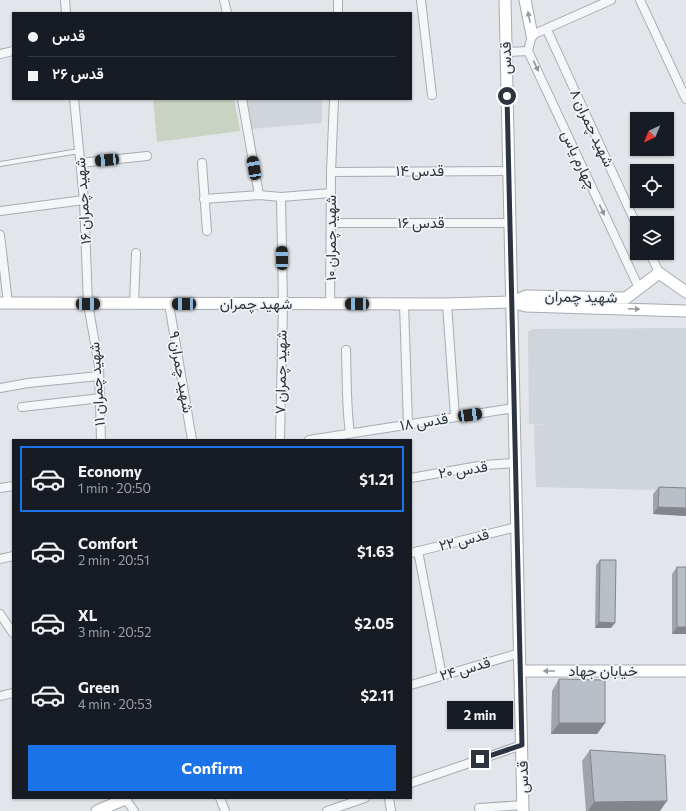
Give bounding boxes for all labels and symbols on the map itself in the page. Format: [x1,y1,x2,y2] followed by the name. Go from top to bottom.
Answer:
[525,11,531,24] one-way arrow
[496,41,516,74] street label: قدس
[533,61,539,73] one-way arrow
[565,86,619,171] street label: شهید چمران ۸
[498,87,516,105] route start
[630,112,674,156] north arrow
[557,127,601,193] street label: چهارم یاس
[95,153,119,167] car
[246,155,262,181] car
[70,157,96,245] street label: شهید چمران ۱۶
[396,161,444,181] street label: قدس ۱۴
[321,195,341,281] street label: شهید چمران ۱۰
[599,204,605,215] one-way arrow
[397,213,445,233] street label: قدس ۱۶
[276,246,288,270] car
[545,286,618,308] street label: شهید چمران
[220,294,292,314] street label: شهید چمران
[76,298,100,310] car
[172,298,196,310] car
[345,298,369,310] car
[628,306,640,313] one-way arrow
[270,329,292,414] street label: شهید چمران ۷
[164,330,198,415] street label: شهید چمران ۹
[84,341,110,427] street label: شهید چمران ۱۱
[457,407,483,423] car
[398,408,450,436] street label: قدس ۱۸
[437,456,489,484] street label: قدس ۲۰
[437,524,491,556] street label: قدس ۲۲
[437,652,493,686] street label: قدس ۲۴
[568,661,638,680] street label: خیابان جهاد
[542,668,555,674] one-way arrow
[447,701,513,729] callout: 2 min
[471,750,489,768] route end
[513,760,533,793] street label: قدس

